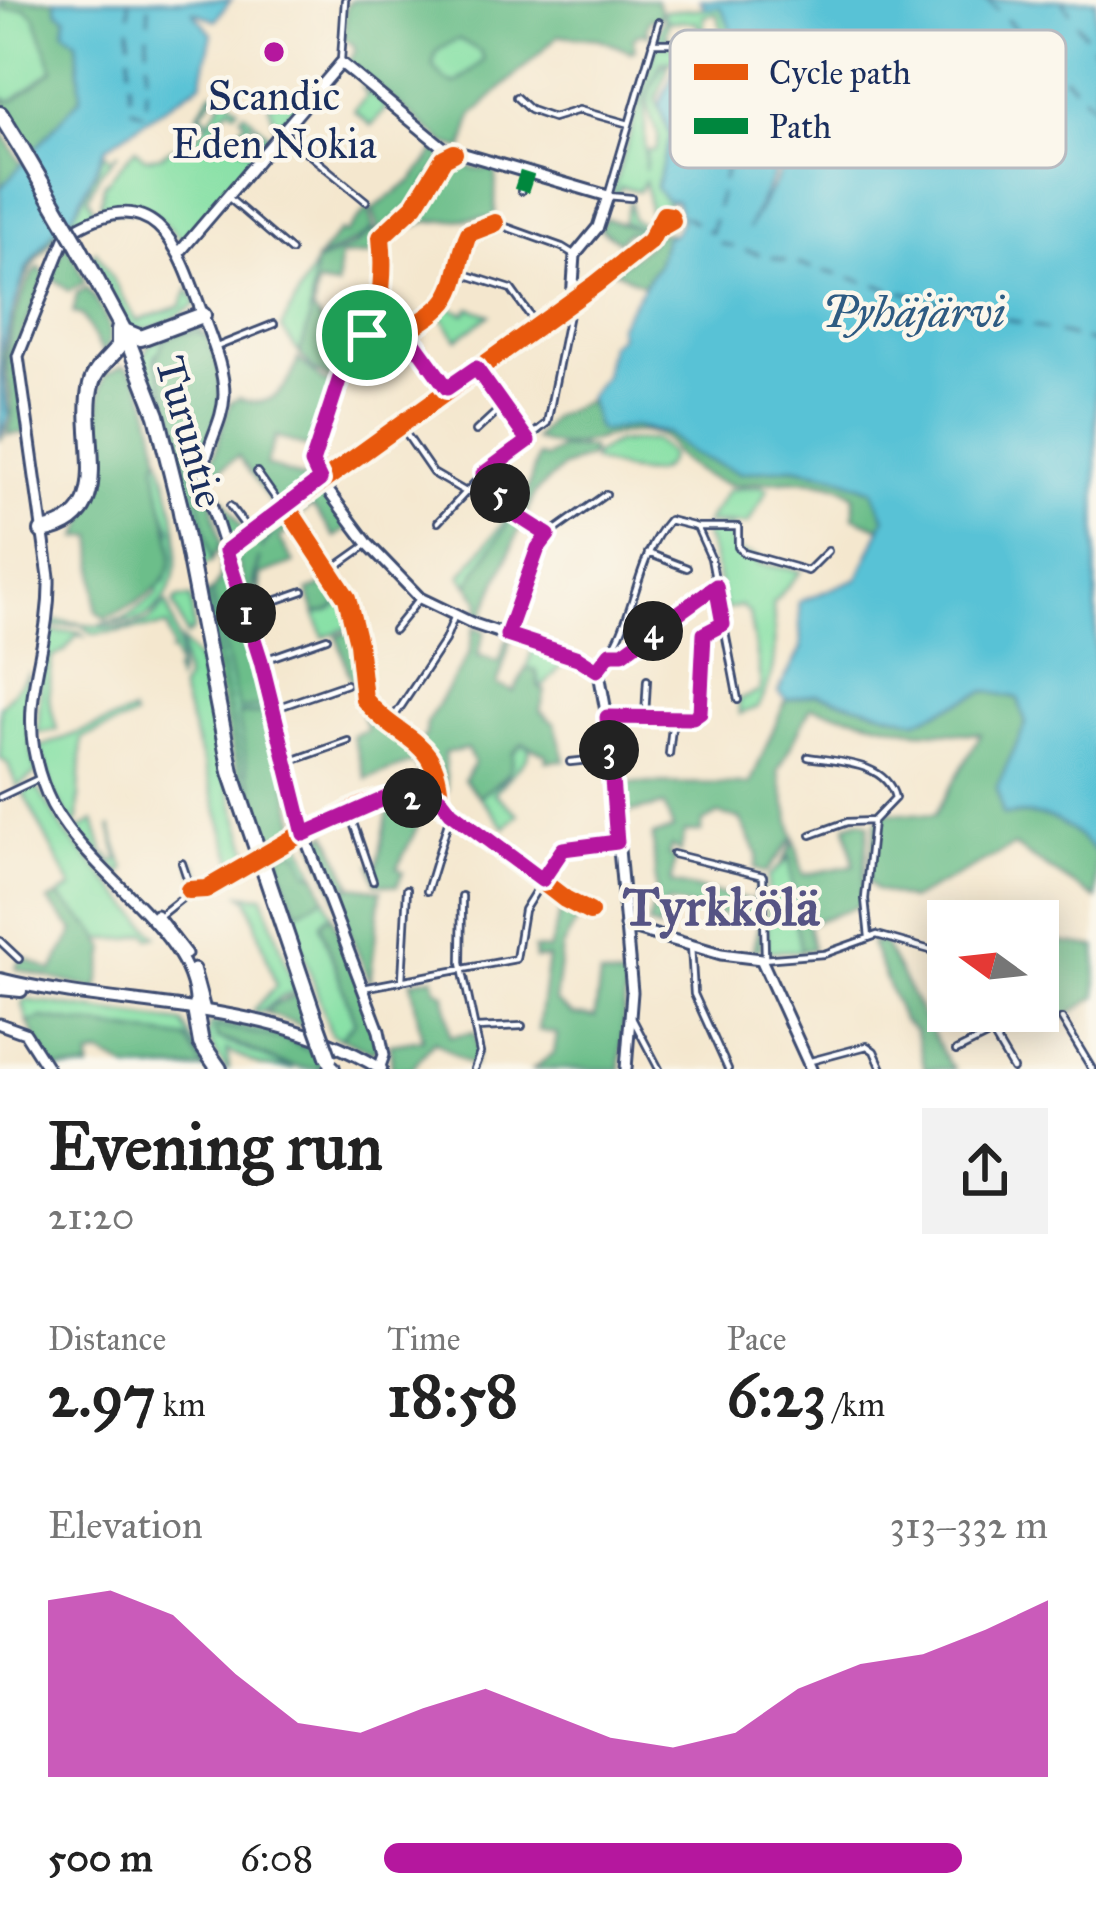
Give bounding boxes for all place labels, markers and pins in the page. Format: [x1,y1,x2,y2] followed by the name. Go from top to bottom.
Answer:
[261,39,287,65] marker: Scandic Eden Nokia
[171,70,377,170] place label: Scandic Eden Nokia
[316,284,418,386] pin
[470,463,530,523] pin: 5
[216,583,276,643] pin: 1
[623,601,683,661] pin: 4
[579,720,639,780] pin: 3
[382,768,442,828] pin: 2

